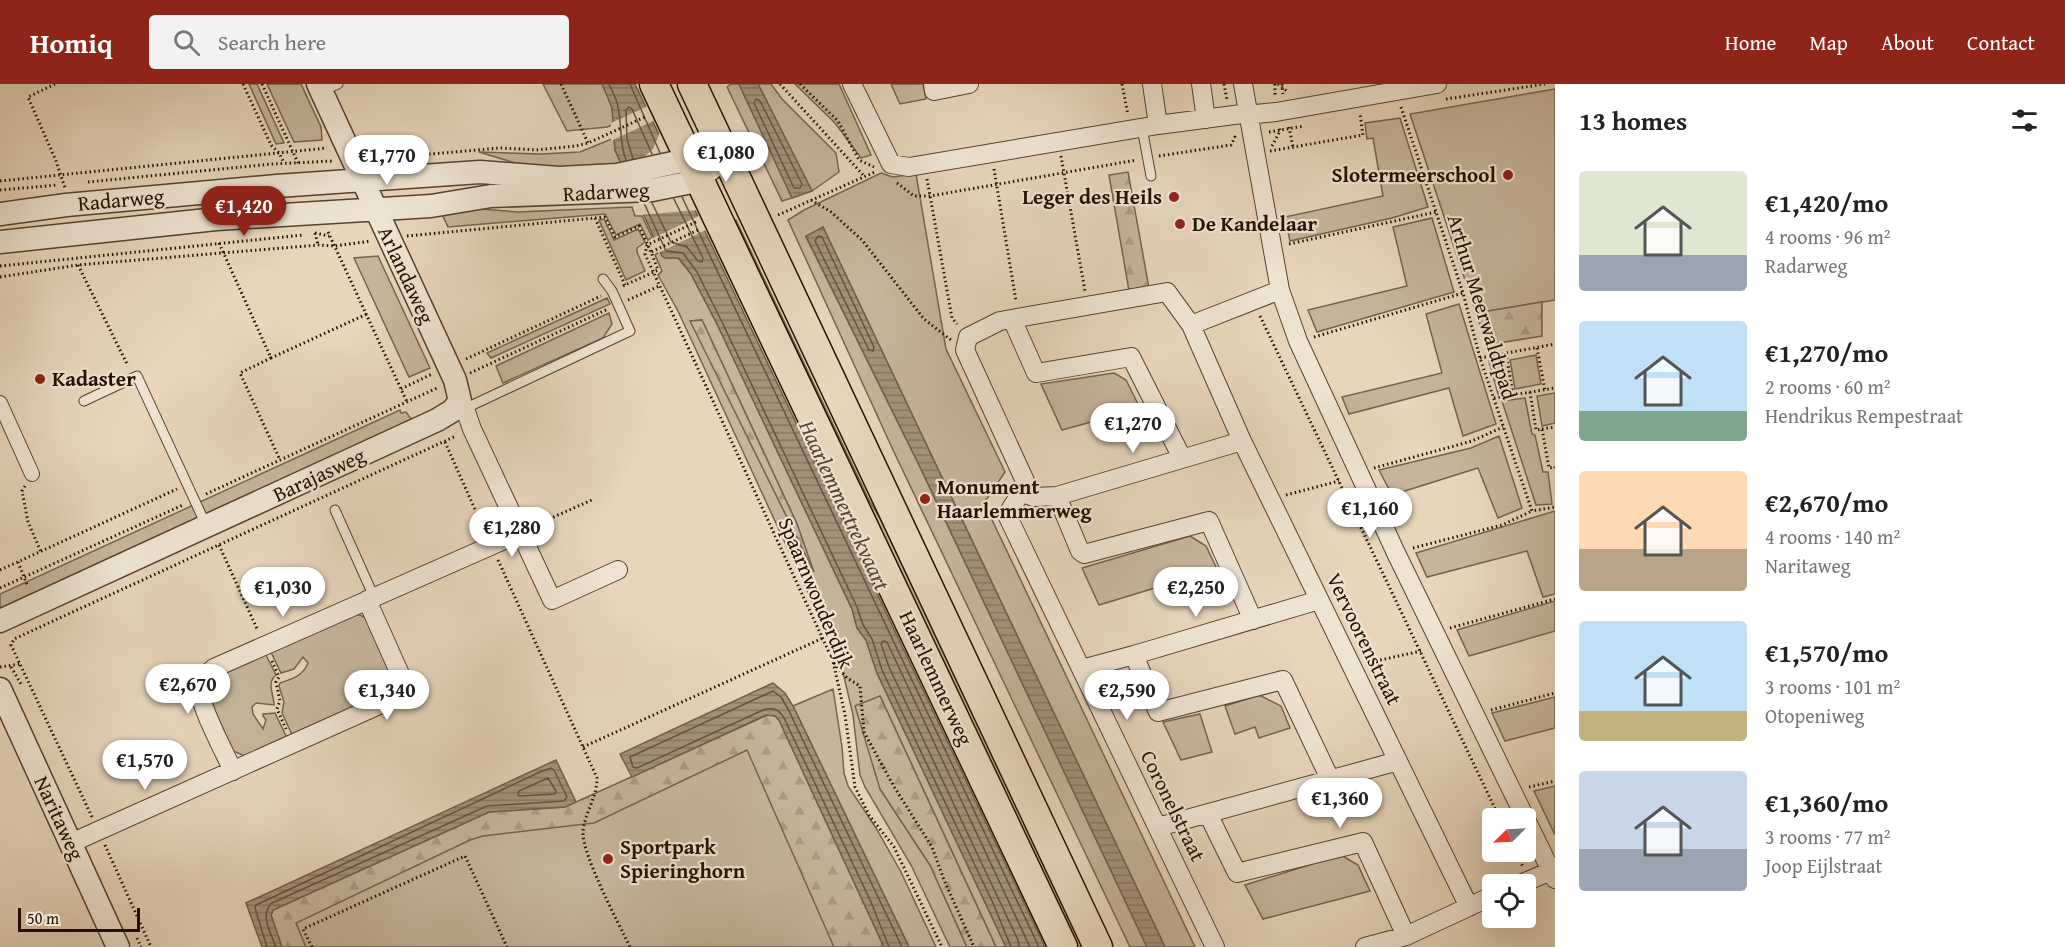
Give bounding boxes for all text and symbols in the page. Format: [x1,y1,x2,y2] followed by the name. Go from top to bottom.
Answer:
[149,15,569,69] search box
[30,22,113,63] text: Homiq
[170,26,203,59] icon: search
[218,26,326,58] text: Search here
[1725,27,1776,58] text: Home
[1809,27,1848,58] text: Map
[1881,27,1934,58] text: About
[1967,27,2035,58] text: Contact
[1579,101,1687,140] text: 13 homes
[2008,104,2041,137] icon: filters
[677,132,775,183] pin: €1,080
[338,135,436,186] pin: €1,770
[697,137,755,166] text: €1,080
[358,140,416,169] text: €1,770
[1331,159,1496,190] place label: Slotermeerschool
[1501,168,1515,182] marker: Slotermeerschool
[562,174,651,209] street label: Radarweg
[76,180,166,219] street label: Radarweg
[1022,181,1162,212] place label: Leger des Heils
[1765,183,1888,222] text: €1,420/mo
[195,186,293,237] pin: €1,420
[1167,190,1181,204] marker: Leger des Heils
[215,191,273,220] text: €1,420
[1627,195,1699,267] icon: home
[1192,208,1317,239] place label: De Kandelaar
[1440,210,1526,404] street label: Arthur Meerwaldtpad
[1173,217,1187,231] marker: De Kandelaar
[370,221,443,329] street label: Arlandaweg
[1765,222,1891,251] text: 4 rooms · 96 m²
[1765,251,1847,280] text: Radarweg
[1765,333,1888,372] text: €1,270/mo
[1627,345,1699,417] icon: home
[52,363,136,394] place label: Kadaster
[33,372,47,386] marker: Kadaster
[1765,372,1891,401] text: 2 rooms · 60 m²
[1765,401,1963,430] text: Hendrikus Rempestraat
[1084,403,1182,454] pin: €1,270
[1104,408,1162,437] text: €1,270
[791,414,899,596] water label: Haarlemmertrekvaart
[267,439,371,509] street label: Barajasweg
[937,471,1093,526] place label: Monument Haarlemmerweg
[1765,483,1888,522] text: €2,670/mo
[1321,488,1419,539] pin: €1,160
[918,492,932,506] marker: Monument Haarlemmerweg
[1341,493,1399,522] text: €1,160
[1627,495,1699,567] icon: home
[463,507,561,558] pin: €1,280
[483,512,541,541] text: €1,280
[771,512,862,673] street label: Spaarnwouderdijk
[1765,522,1900,551] text: 4 rooms · 140 m²
[1765,551,1851,580] text: Naritaweg
[234,567,332,618] pin: €1,030
[1147,567,1245,618] pin: €2,250
[1319,567,1410,711] street label: Vervoorenstraat
[254,572,312,601] text: €1,030
[1167,572,1225,601] text: €2,250
[892,605,982,751] street label: Haarlemmerweg
[1765,633,1888,672] text: €1,570/mo
[1627,645,1699,717] icon: home
[139,664,237,715] pin: €2,670
[159,669,217,698] text: €2,670
[338,670,436,721] pin: €1,340
[1078,670,1176,721] pin: €2,590
[1765,672,1900,701] text: 3 rooms · 101 m²
[358,675,416,704] text: €1,340
[1098,675,1156,704] text: €2,590
[1765,701,1865,730] text: Otopeniweg
[96,740,194,791] pin: €1,570
[116,745,174,774] text: €1,570
[1133,745,1214,867] street label: Coronelstraat
[26,770,93,866] street label: Naritaweg
[1291,778,1389,829] pin: €1,360
[1311,783,1369,812] text: €1,360
[1765,783,1888,822] text: €1,360/mo
[1627,795,1699,867] icon: home
[1482,808,1536,862] north arrow
[1482,808,1536,928] map controls
[1765,822,1891,851] text: 3 rooms · 77 m²
[620,831,746,886] place label: Sportpark Spieringhorn
[1765,851,1883,880] text: Joop Eijlstraat
[601,852,615,866] marker: Sportpark Spieringhorn
[1482,874,1536,928] button: locate
[18,905,140,932] scale bar
[27,906,59,930] text: 50 m

